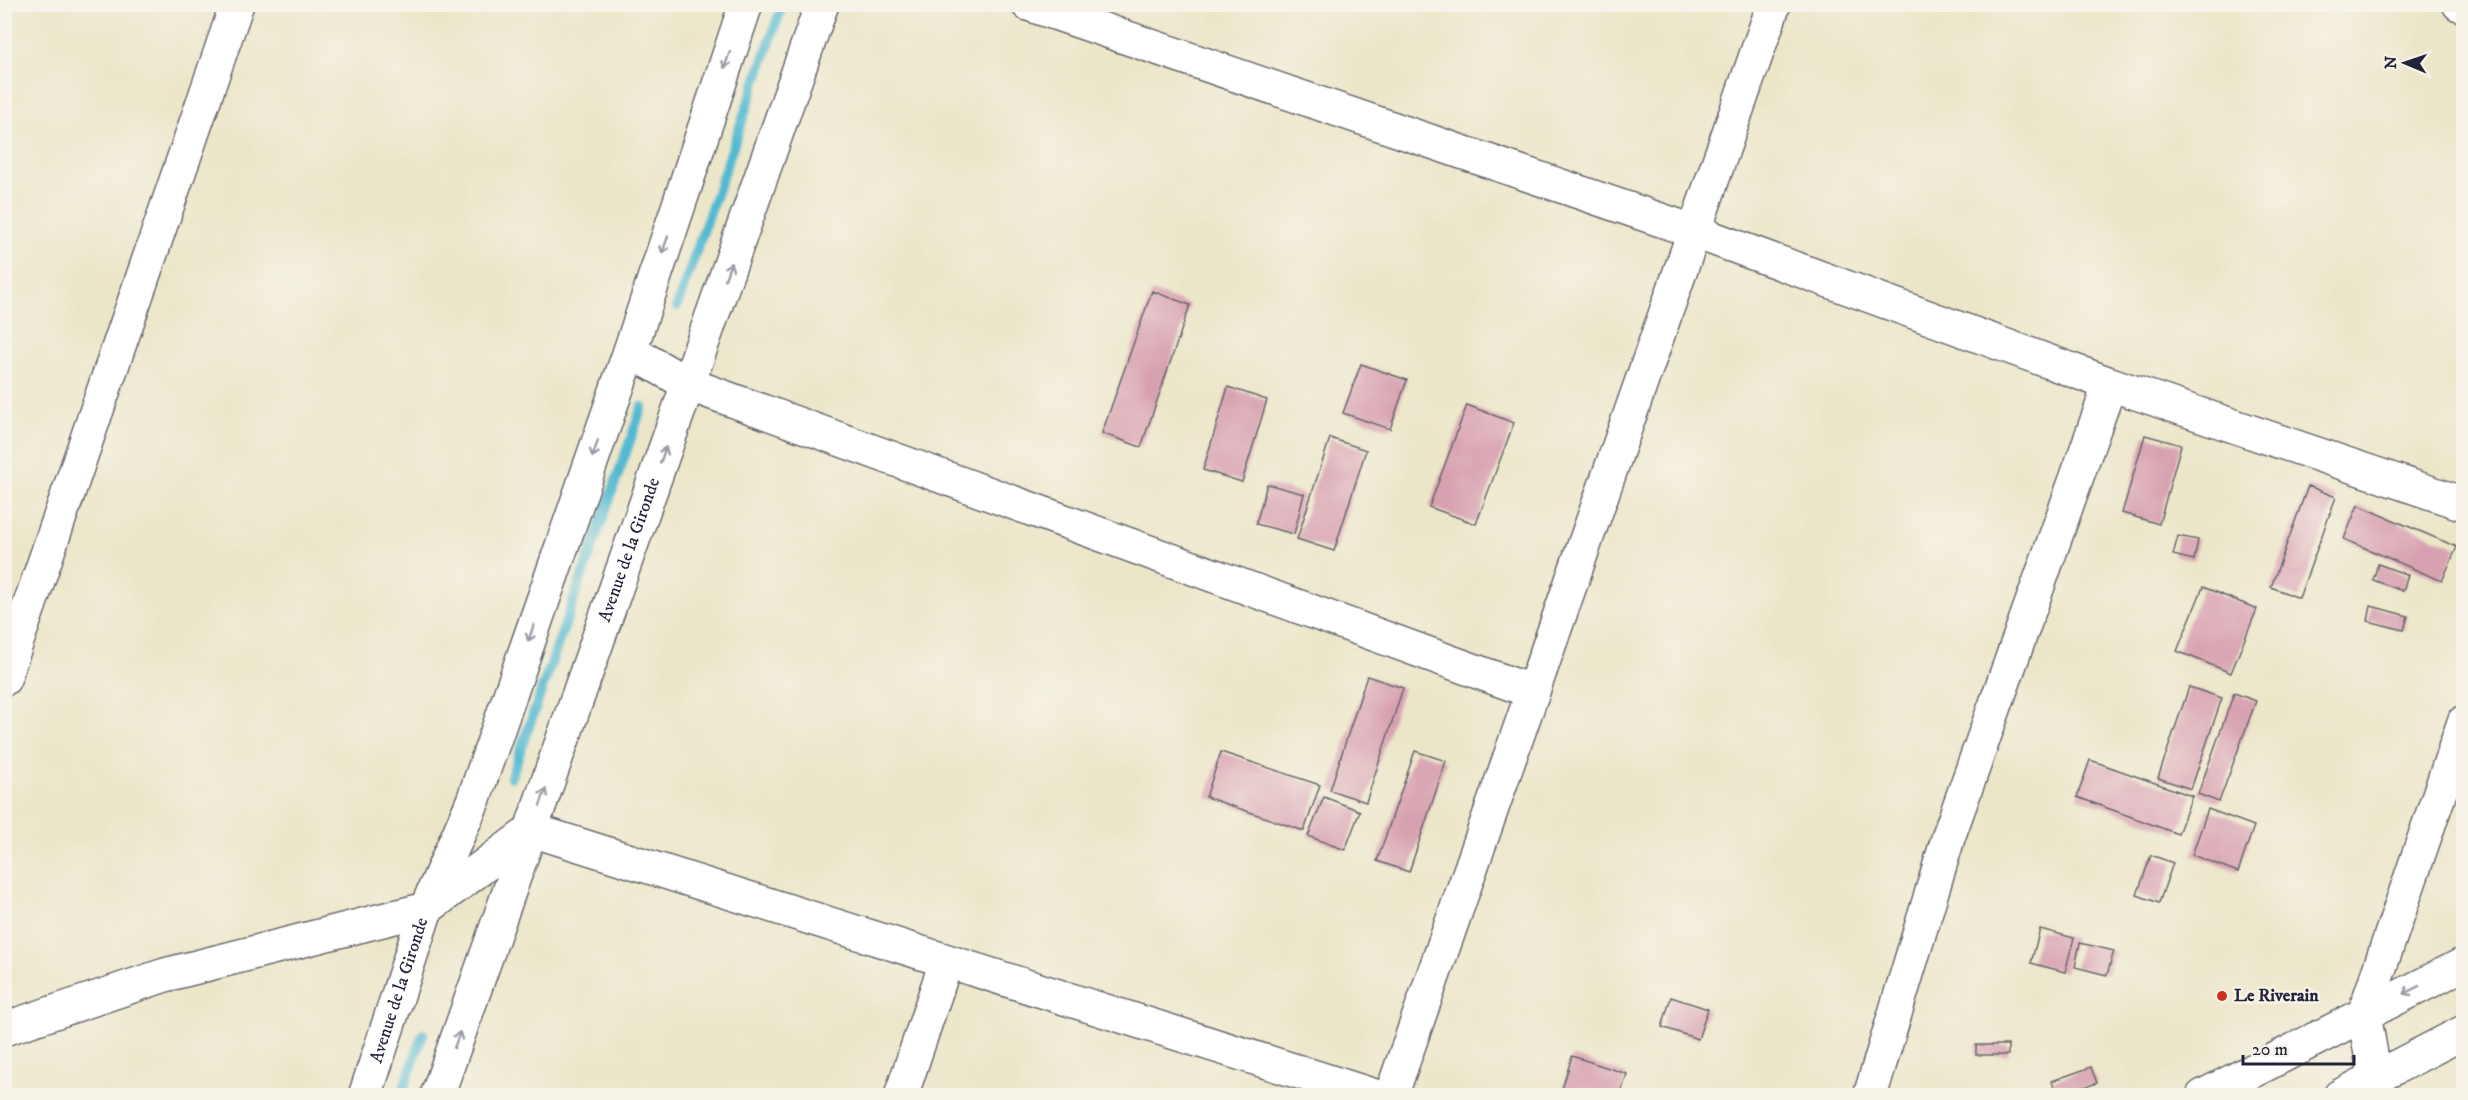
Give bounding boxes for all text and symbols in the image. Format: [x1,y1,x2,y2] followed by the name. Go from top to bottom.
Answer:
[2375,33,2435,93] north arrow
[721,50,732,69] one-way arrow
[2381,56,2401,69] text: N
[659,235,670,254] one-way arrow
[724,262,735,281] one-way arrow
[589,439,600,458] one-way arrow
[659,446,670,465] one-way arrow
[594,475,665,625] street label: Avenue de la Gironde
[525,623,536,642] one-way arrow
[539,788,550,807] one-way arrow
[365,915,433,1066] street label: Avenue de la Gironde
[2234,985,2319,1007] place label: Le Riverain
[2403,985,2421,997] one-way arrow
[2215,989,2229,1003] marker: Le Riverain
[2243,1028,2354,1066] scale bar
[453,1031,464,1050] one-way arrow
[2252,1039,2288,1061] text: 20 m

